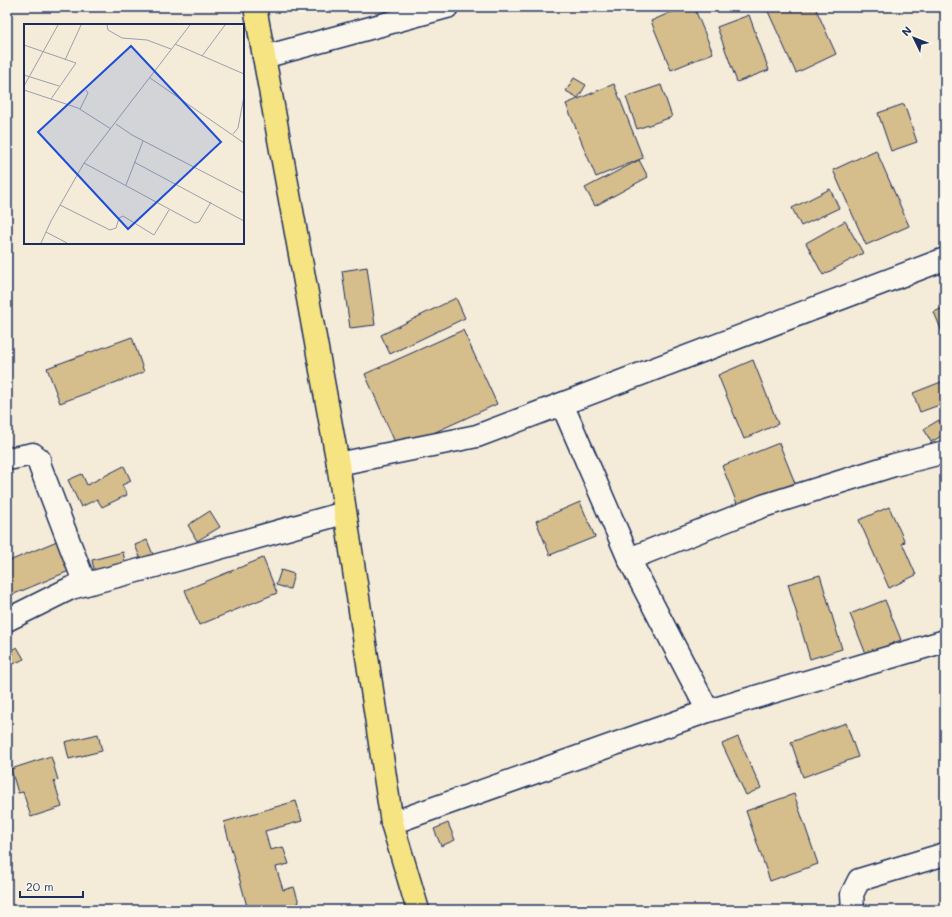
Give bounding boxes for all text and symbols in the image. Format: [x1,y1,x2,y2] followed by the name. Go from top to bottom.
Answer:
[894,18,934,58] north arrow
[898,23,915,39] text: N
[24,24,244,244] inset map
[20,873,83,899] scale bar
[26,878,54,894] text: 20 m

